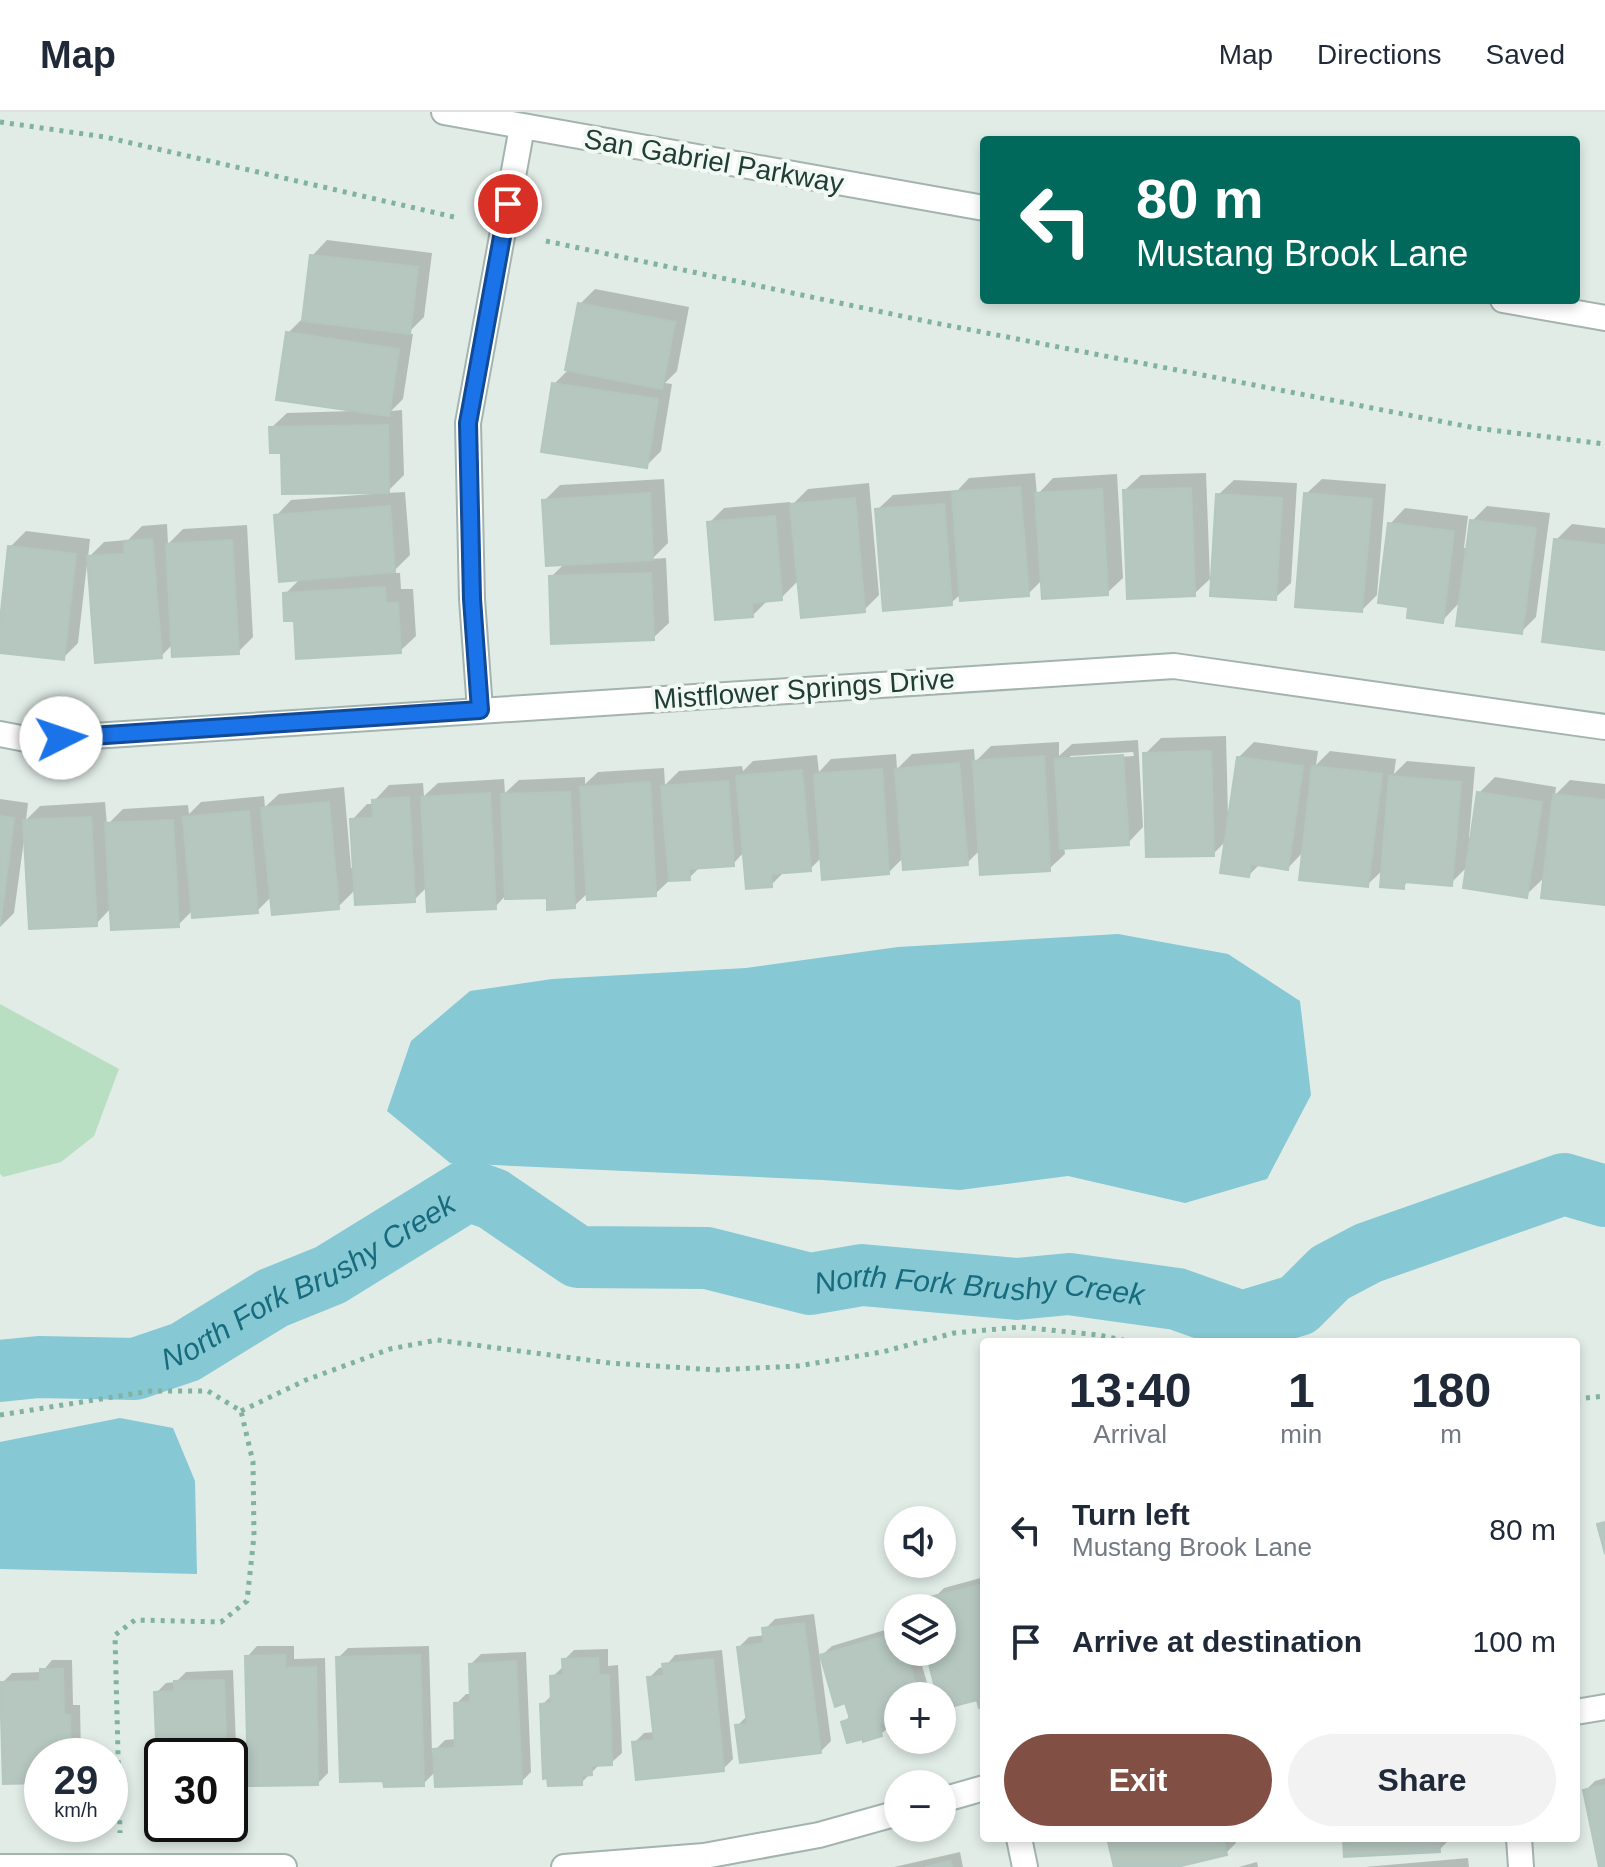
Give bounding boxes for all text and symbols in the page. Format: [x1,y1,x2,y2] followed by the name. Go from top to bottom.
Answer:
[40,34,116,76] text: Map
[1219,39,1273,70] text: Map
[1317,39,1442,70] text: Directions
[1486,39,1565,70] text: Saved
[582,123,846,199] street label: San Gabriel Parkway
[1136,167,1264,230] text: 80 m
[1004,168,1108,272] icon: left
[474,170,542,238] pin
[486,182,530,226] icon: arrive
[1136,233,1468,274] text: Mustang Brook Lane
[652,663,956,715] street label: Mistflower Springs Drive
[19,696,103,780] position arrow
[157,1185,462,1375] water label: North Fork Brushy Creek
[812,1259,1148,1311] water label: North Fork Brushy Creek
[1069,1364,1192,1417] text: 13:40
[1288,1364,1315,1417] text: 1
[1411,1364,1491,1417] text: 180
[1093,1419,1167,1449] text: Arrival
[1280,1419,1322,1449] text: min
[1440,1419,1462,1449] text: m
[1072,1498,1190,1531] text: Turn left
[884,1506,956,1842] map controls
[884,1506,956,1578] button: sound
[1004,1508,1048,1552] icon: left
[1489,1513,1556,1546] text: 80 m
[1072,1532,1312,1562] text: Mustang Brook Lane
[884,1594,956,1666] button: layers
[1004,1620,1048,1664] icon: arrive
[1072,1625,1362,1658] text: Arrive at destination
[1473,1625,1556,1658] text: 100 m
[884,1682,956,1754] button: +
[1004,1734,1272,1826] button: Exit
[1288,1734,1556,1826] button: Share
[144,1738,248,1842] speed limit sign: 30
[54,1758,98,1802] text: 29
[884,1770,956,1842] button: −
[54,1799,98,1821] text: km/h

